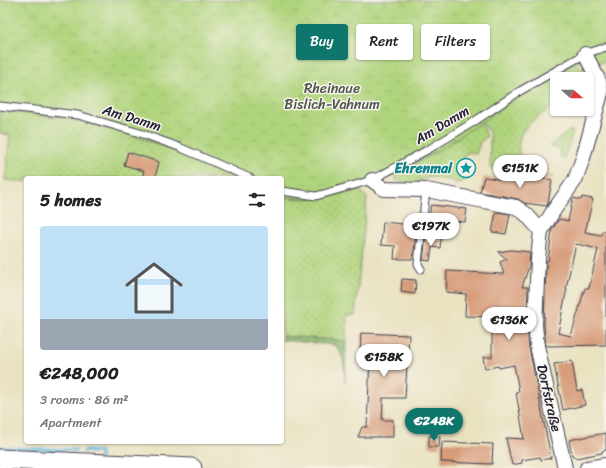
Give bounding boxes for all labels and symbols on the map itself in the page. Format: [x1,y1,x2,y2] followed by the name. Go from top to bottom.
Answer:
[550,72,594,116] north arrow
[284,76,380,117] park label: Rheinaue Bislich-Vahnum
[98,97,165,139] street label: Am Damm
[409,99,475,152] street label: Am Damm
[492,155,548,189] pin: €151K
[395,156,453,181] place label: Ehrenmal
[455,157,477,179] place icon: Ehrenmal
[403,213,459,247] pin: €197K
[481,307,537,341] pin: €136K
[356,344,412,378] pin: €158K
[529,362,569,434] street label: Dorfstraße
[406,408,462,442] pin: €248K

